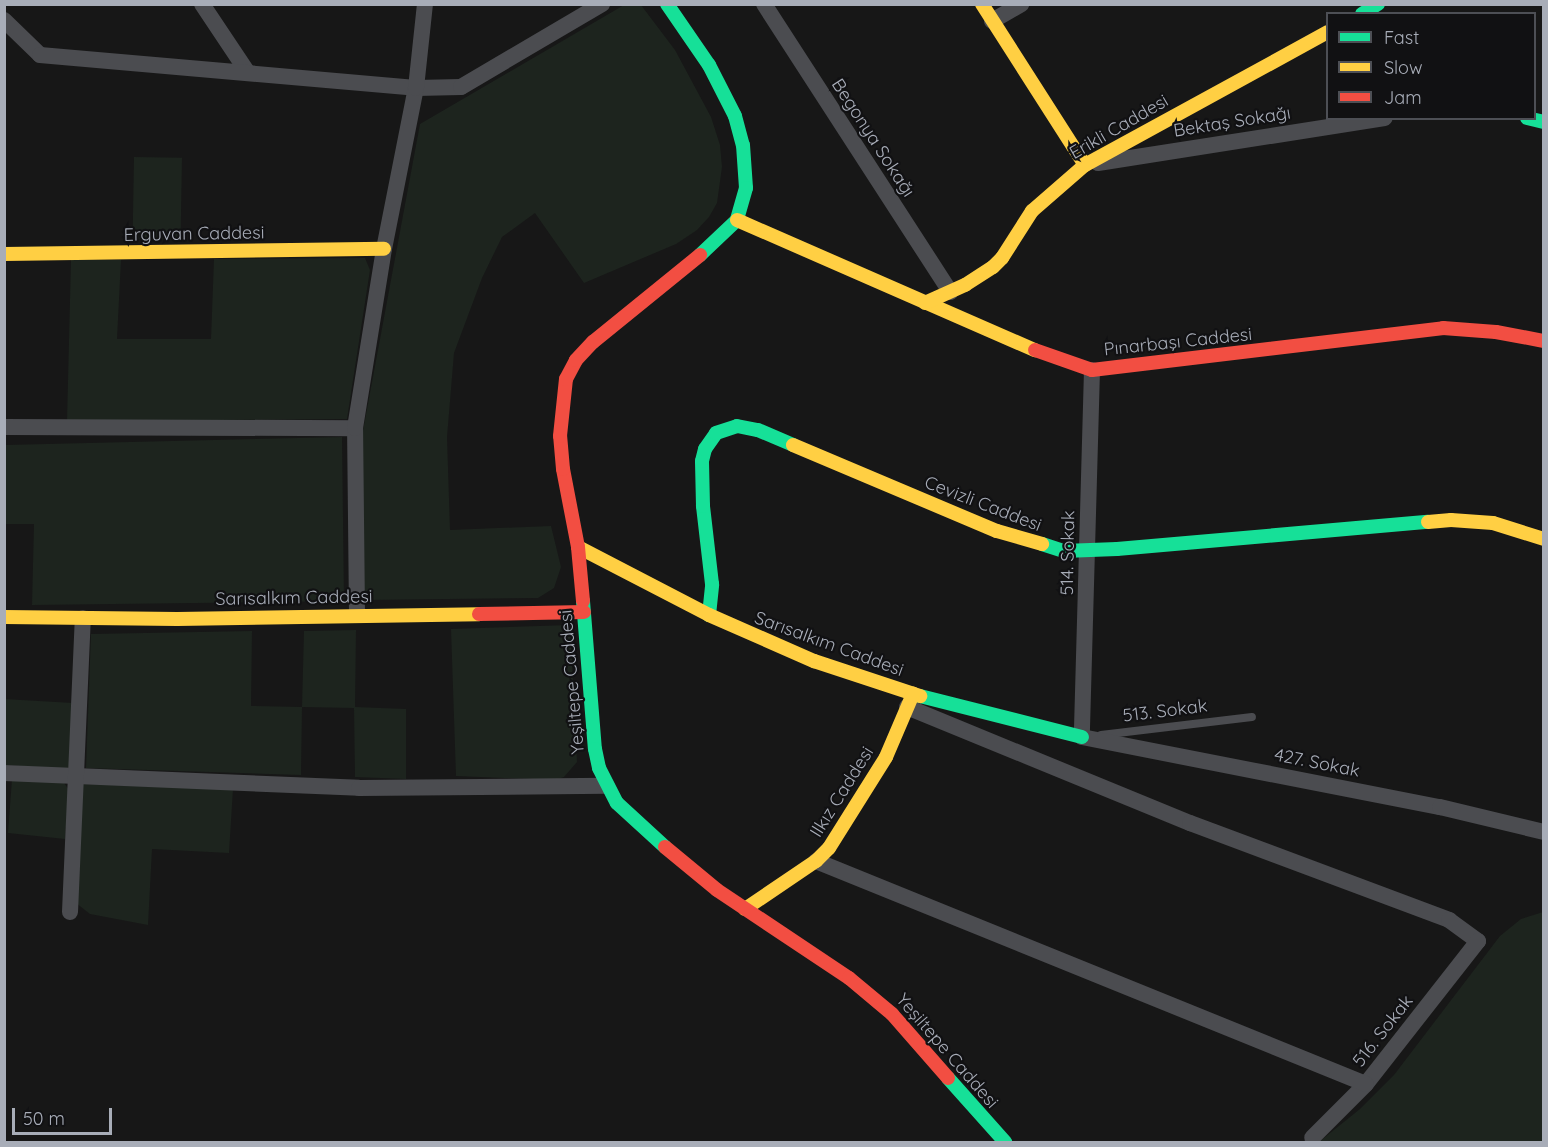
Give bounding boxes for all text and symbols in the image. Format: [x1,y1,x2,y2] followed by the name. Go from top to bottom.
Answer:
[1326,12,1536,120] legend
[1384,26,1419,49] text: Fast
[1384,56,1422,79] text: Slow
[827,75,919,201] street label: Begonya Sokağı
[1384,86,1422,109] text: Jam
[1066,90,1172,164] street label: Erikli Caddesi
[1172,102,1292,142] street label: Bektaş Sokağı
[123,222,265,246] street label: Erguvan Caddesi
[1103,323,1253,361] street label: Pınarbaşı Caddesi
[921,472,1045,536] street label: Cevizli Caddesi
[1056,510,1080,596] street label: 514. Sokak
[215,586,373,610] street label: Sarısalkım Caddesi
[751,607,907,681] street label: Sarısalkım Caddesi
[555,609,589,755] street label: Yeşiltepe Caddesi
[1121,695,1209,727] street label: 513. Sokak
[806,743,878,841] street label: Ilkız Caddesi
[1272,744,1362,782] street label: 427. Sokak
[891,989,1003,1113] street label: Yeşiltepe Caddesi
[1348,991,1418,1071] street label: 516. Sokak
[15,1096,116,1134] scale bar
[23,1107,65,1130] text: 50 m

